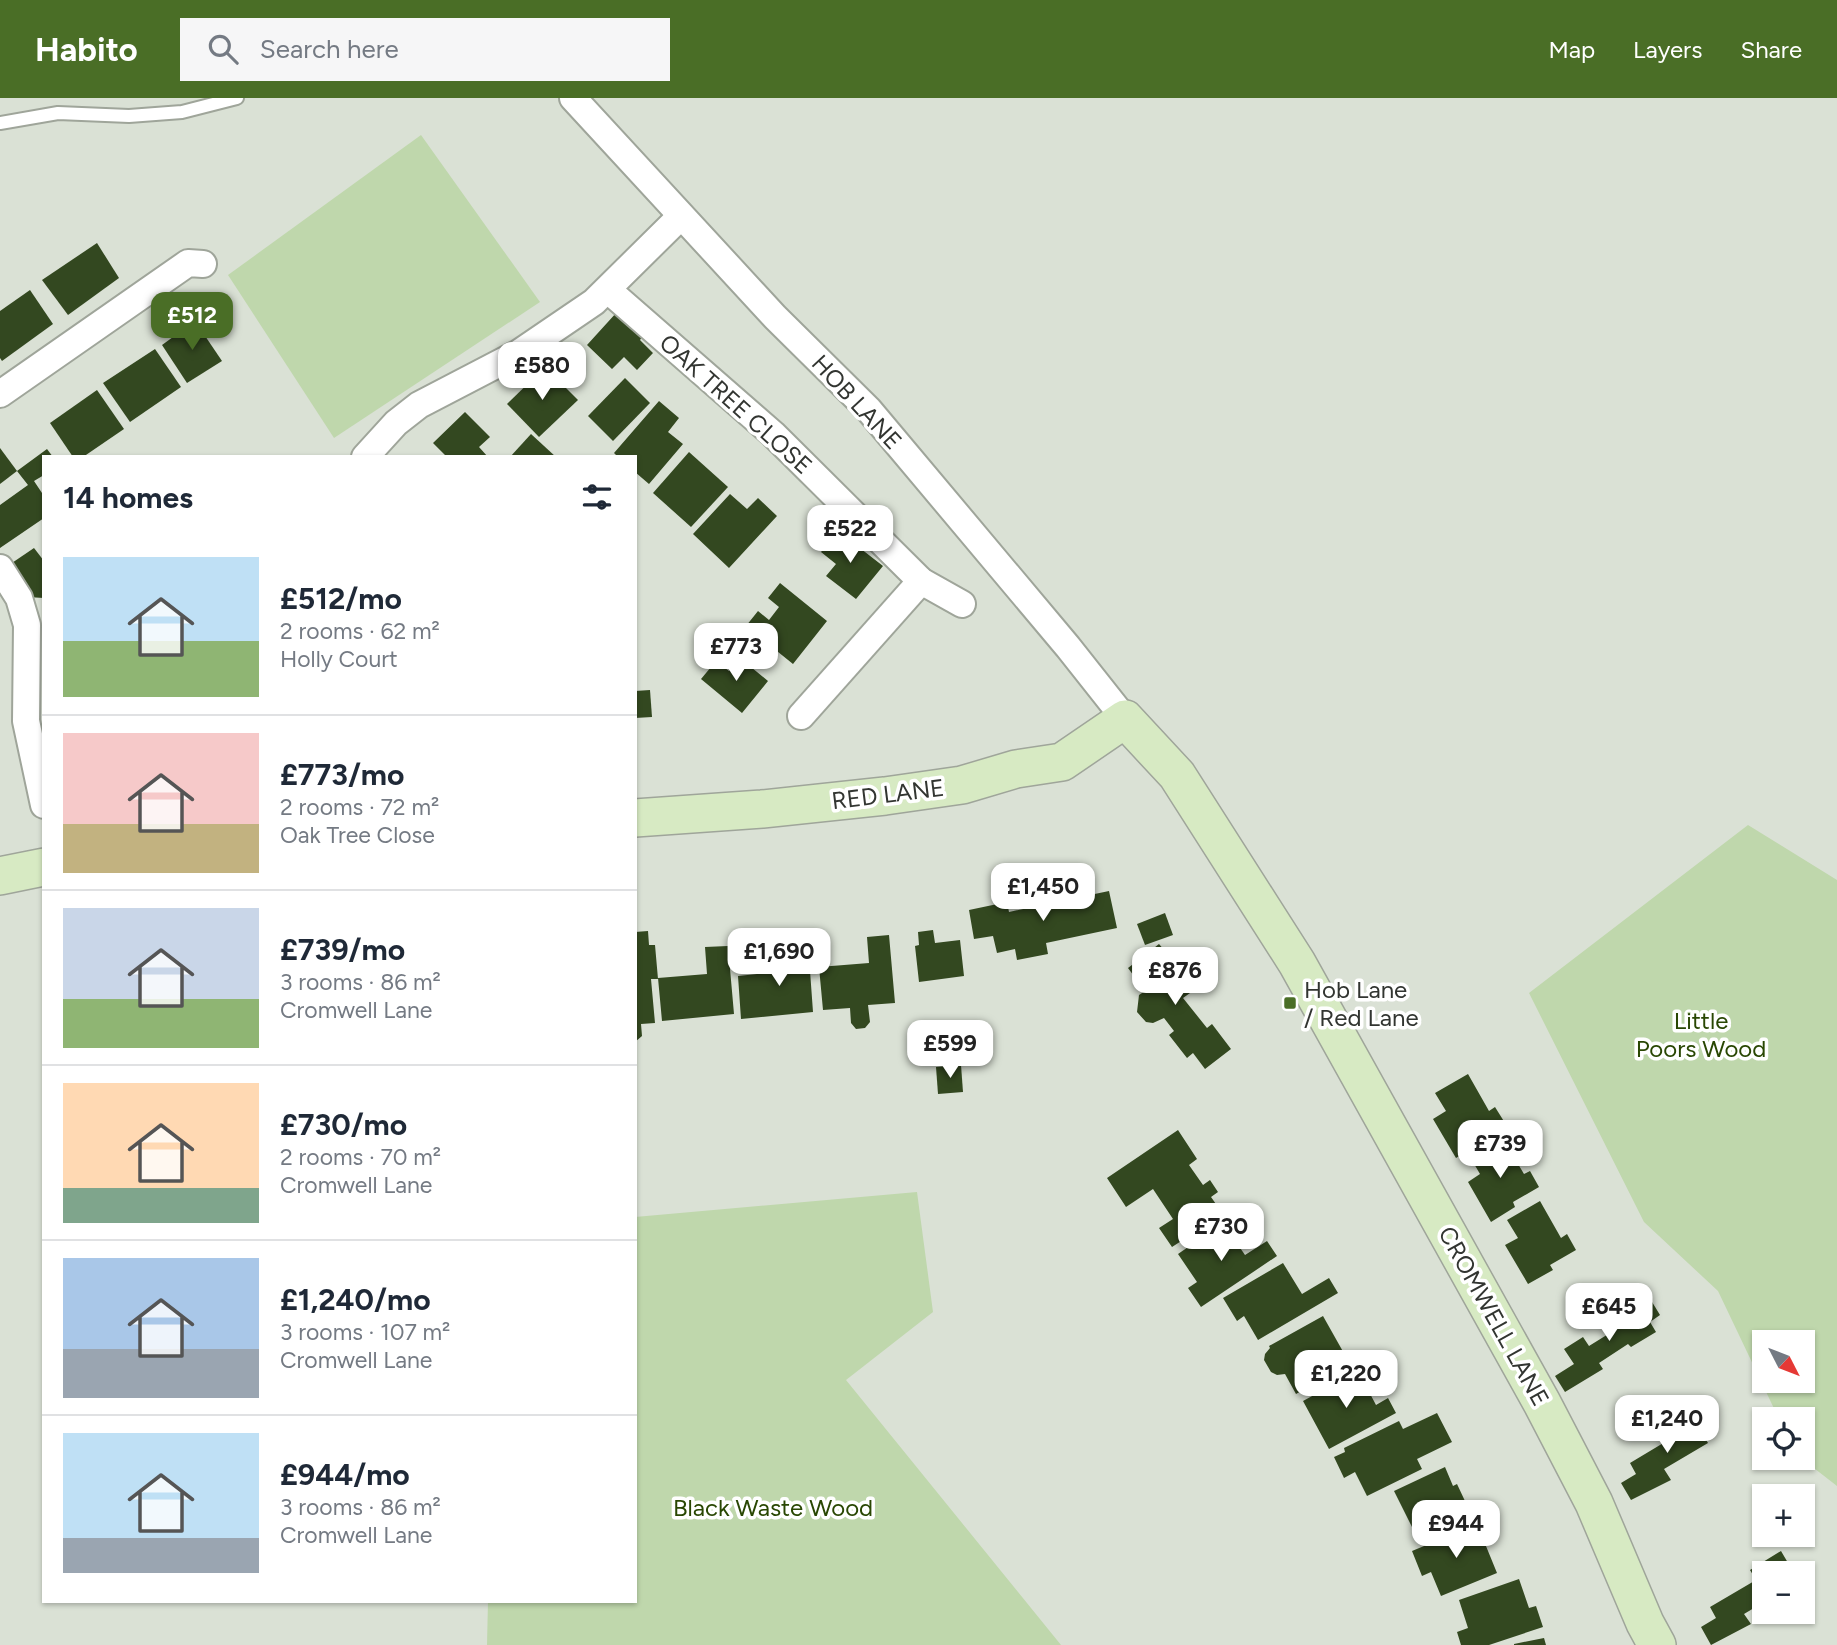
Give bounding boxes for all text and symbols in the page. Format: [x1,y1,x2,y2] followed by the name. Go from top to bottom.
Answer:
[180,18,670,81] search box
[35,30,138,69] text: Habito
[204,30,242,68] icon: search
[260,33,399,65] text: Search here
[1548,35,1595,64] text: Map
[1633,35,1702,64] text: Layers
[1740,35,1802,64] text: Share
[151,292,233,352] pin: £512
[167,301,217,329] text: £512
[654,328,818,480] street label: OAK TREE CLOSE
[501,342,583,402] pin: £580
[806,349,908,455] street label: HOB LANE
[514,351,570,379] text: £580
[578,478,616,516] icon: filters
[63,479,193,516] text: 14 homes
[809,505,891,565] pin: £522
[823,514,877,542] text: £522
[280,580,402,617] text: £512/mo
[119,585,203,669] icon: home
[280,617,440,645] text: 2 rooms · 62 m²
[695,624,777,683] pin: £773
[710,632,762,660] text: £773
[280,645,398,673] text: Holly Court
[280,756,404,793] text: £773/mo
[119,761,203,845] icon: home
[830,773,946,815] street label: RED LANE
[280,793,439,821] text: 2 rooms · 72 m²
[280,821,435,849] text: Oak Tree Close
[986,864,1100,923] pin: £1,450
[1007,872,1079,900] text: £1,450
[722,928,836,988] pin: £1,690
[280,931,405,968] text: £739/mo
[119,936,203,1020] icon: home
[744,937,814,965] text: £1,690
[1134,948,1216,1007] pin: £876
[1148,956,1202,984] text: £876
[280,968,441,996] text: 3 rooms · 86 m²
[1304,975,1419,1032] place label: Hob Lane / Red Lane
[1282,995,1298,1011] marker: Hob Lane / Red Lane
[280,996,432,1024] text: Cromwell Lane
[1636,1006,1766,1063] park label: Little Poors Wood
[909,1020,991,1080] pin: £599
[923,1029,977,1057] text: £599
[280,1106,407,1143] text: £730/mo
[119,1111,203,1195] icon: home
[1459,1121,1541,1180] pin: £739
[1474,1129,1526,1157] text: £739
[280,1143,441,1171] text: 2 rooms · 70 m²
[280,1171,432,1199] text: Cromwell Lane
[1180,1204,1262,1263] pin: £730
[1194,1212,1248,1240] text: £730
[1433,1221,1555,1411] street label: CROMWELL LANE
[280,1281,431,1318] text: £1,240/mo
[1568,1284,1650,1343] pin: £645
[119,1286,203,1370] icon: home
[1582,1292,1636,1320] text: £645
[280,1318,450,1346] text: 3 rooms · 107 m²
[1752,1330,1815,1393] north arrow
[1752,1330,1815,1624] map controls
[280,1346,432,1374] text: Cromwell Lane
[1289,1350,1403,1410] pin: £1,220
[1311,1359,1381,1387] text: £1,220
[1610,1396,1724,1455] pin: £1,240
[1631,1404,1703,1432] text: £1,240
[1752,1407,1815,1470] button: locate
[280,1456,410,1493] text: £944/mo
[119,1461,203,1545] icon: home
[1752,1484,1815,1547] button: +
[280,1493,441,1521] text: 3 rooms · 86 m²
[673,1493,873,1522] park label: Black Waste Wood
[1415,1500,1497,1560] pin: £944
[1428,1509,1484,1537] text: £944
[280,1521,432,1549] text: Cromwell Lane
[1752,1561,1815,1624] button: −

